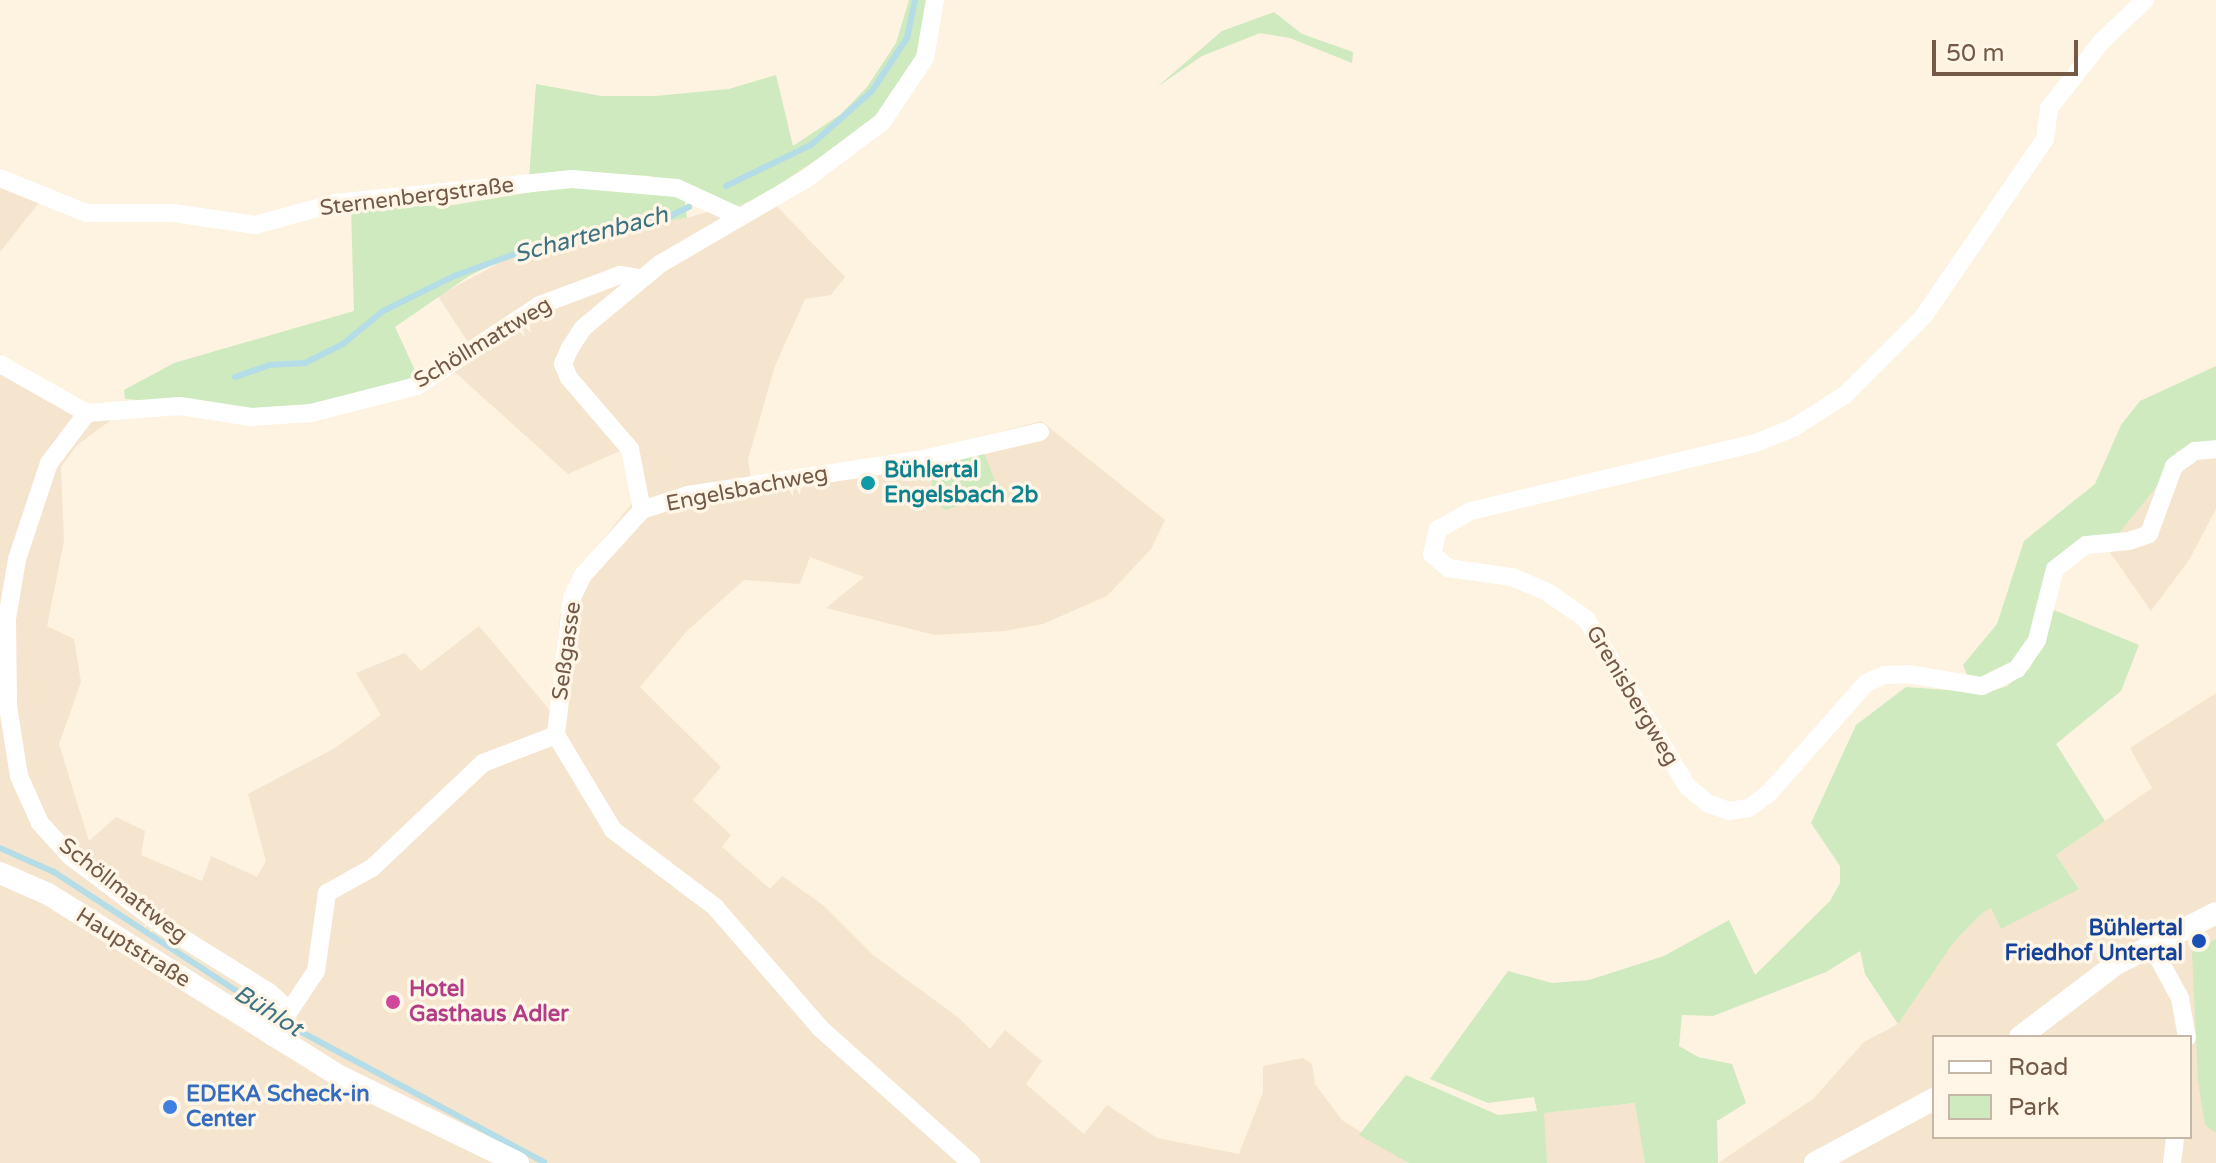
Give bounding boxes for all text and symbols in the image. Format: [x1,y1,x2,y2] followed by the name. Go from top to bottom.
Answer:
[1936,24,2082,74] scale bar
[1946,39,2004,68] text: 50 m
[318,172,516,222] street label: Sternenbergstraße
[511,201,671,269] water label: Schartenbach
[410,292,556,394] street label: Schöllmattweg
[884,457,1038,508] place label: Bühlertal Engelsbach 2b
[664,460,830,518] street label: Engelsbachweg
[859,474,877,492] marker: Bühlertal Engelsbach 2b
[547,600,587,702] street label: Seßgasse
[1580,621,1684,771] street label: Grenisbergweg
[54,833,192,949] street label: Schöllmattweg
[71,902,195,994] street label: Hauptstraße
[2004,915,2183,966] place label: Bühlertal Friedhof Untertal
[2190,932,2208,950] marker: Bühlertal Friedhof Untertal
[409,976,569,1028] place label: Hotel Gasthaus Adler
[228,979,308,1043] water label: Bühlot
[384,993,402,1011] marker: Hotel Gasthaus Adler
[1932,1035,2192,1139] legend
[2008,1053,2068,1082] text: Road
[186,1081,370,1132] place label: EDEKA Scheck-in Center
[2008,1093,2059,1122] text: Park
[161,1098,179,1116] marker: EDEKA Scheck-in Center

